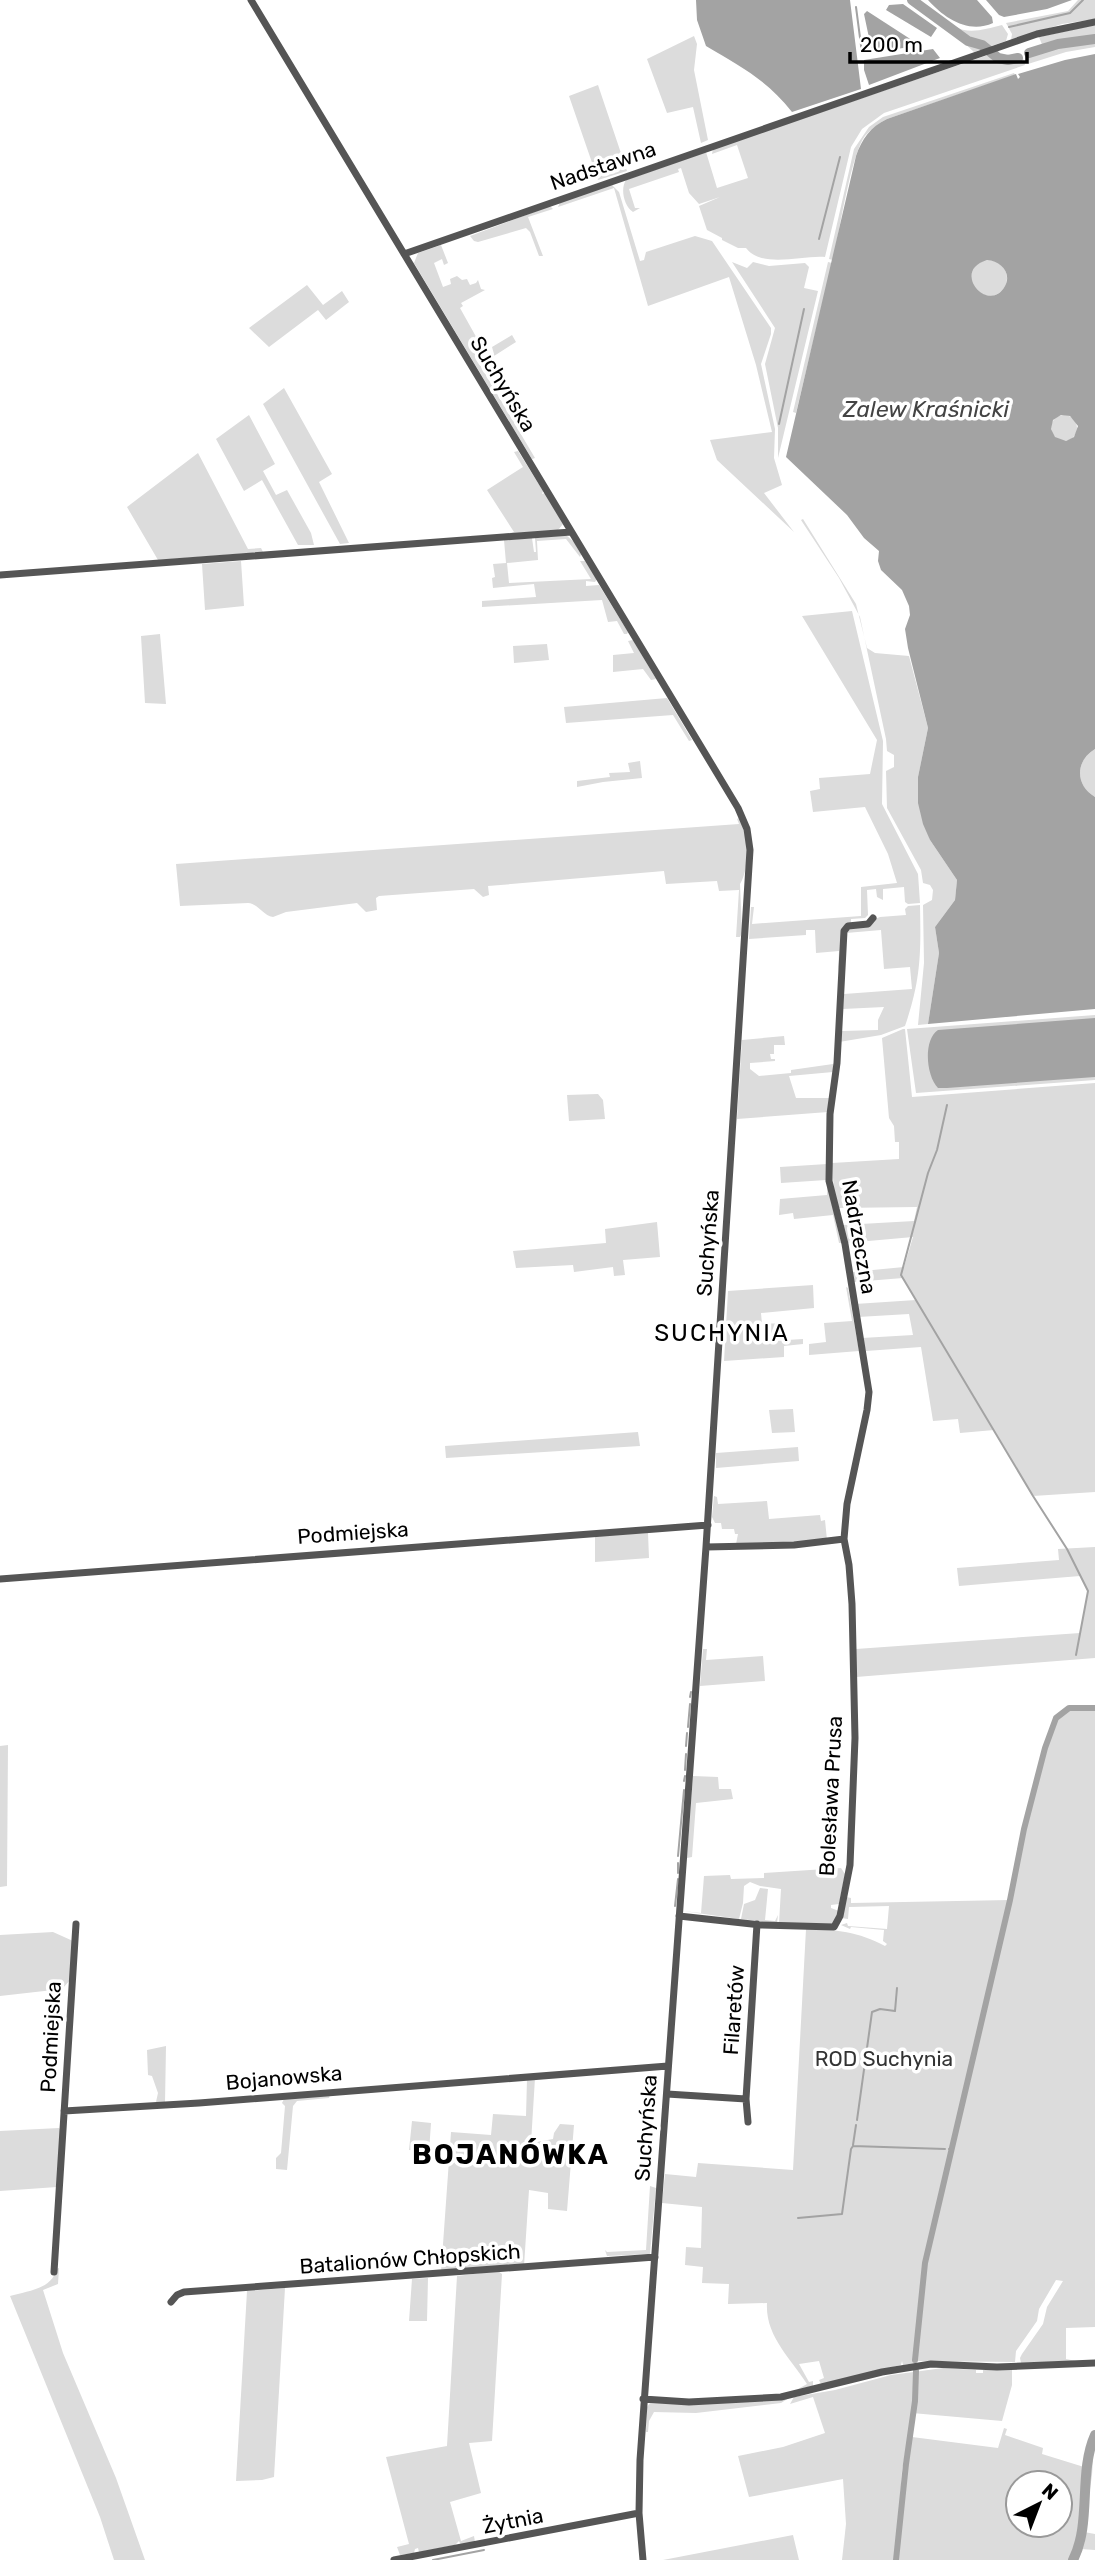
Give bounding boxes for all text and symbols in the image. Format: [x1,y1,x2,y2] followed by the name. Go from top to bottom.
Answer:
[850,21,1027,65] scale bar
[860,32,923,57] text: 200 m
[547,136,659,195] street label: Nadstawna
[465,331,542,436] street label: Suchyńska
[842,395,1011,423] water label: Zalew Kraśnicki
[837,1178,882,1296] street label: Nadrzeczna
[691,1189,724,1297] street label: Suchyńska
[654,1319,790,1347] district label: SUCHYNIA
[296,1516,410,1549] street label: Podmiejska
[814,1715,847,1877] street label: Bolesława Prusa
[718,1964,749,2056] street label: Filaretów
[35,1981,66,2093] street label: Podmiejska
[815,2046,953,2071] park label: ROD Suchynia
[225,2060,343,2095] street label: Bojanowska
[629,2074,662,2182] street label: Suchyńska
[412,2138,610,2171] district label: BOJANÓWKA
[299,2238,521,2279] street label: Batalionów Chłopskich
[1004,2469,1074,2539] north arrow
[1037,2479,1063,2505] text: N
[480,2502,545,2539] street label: Żytnia

